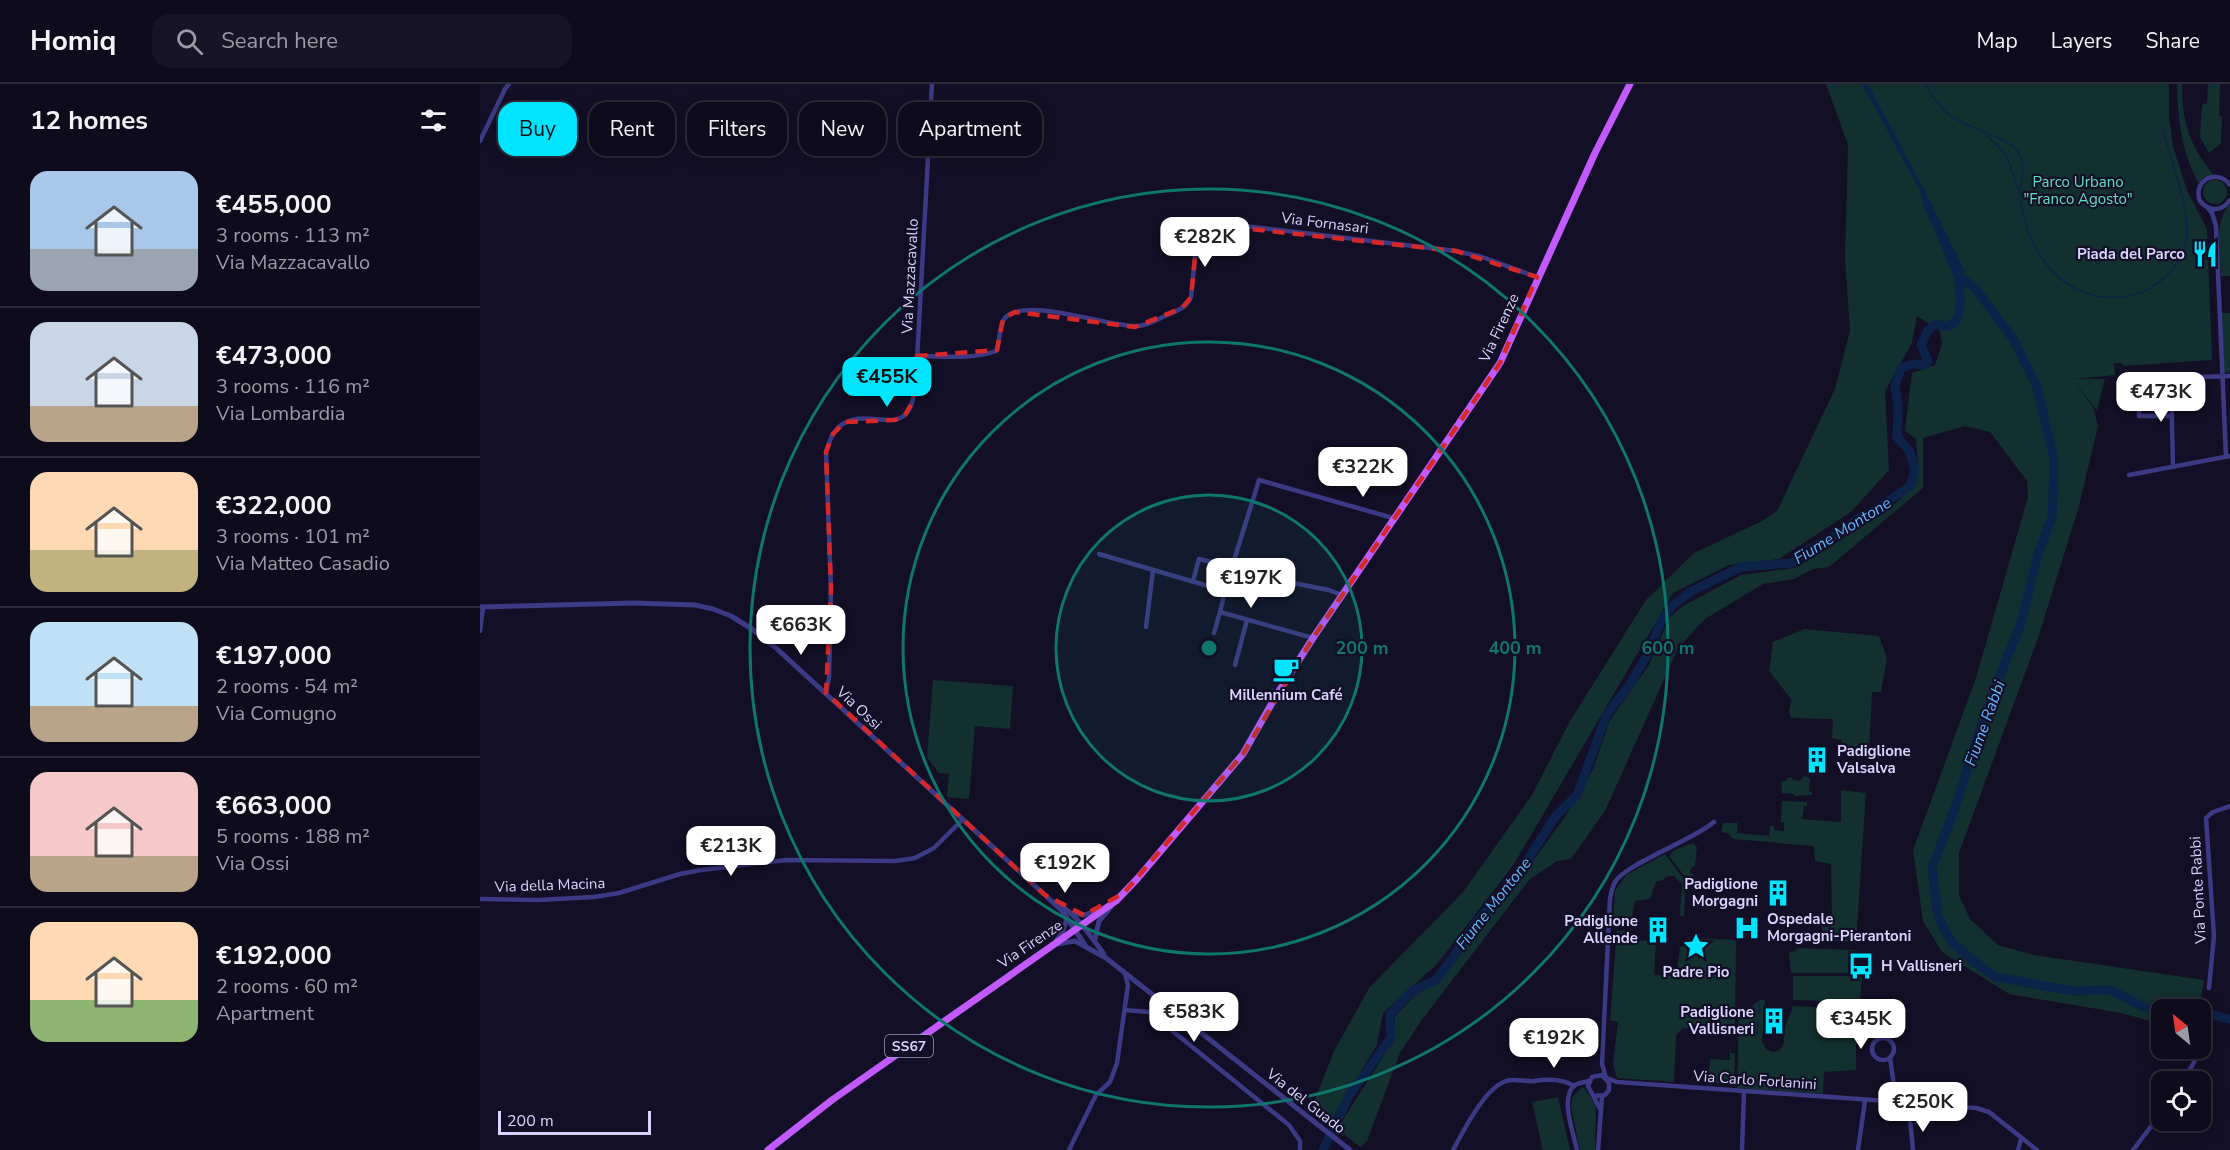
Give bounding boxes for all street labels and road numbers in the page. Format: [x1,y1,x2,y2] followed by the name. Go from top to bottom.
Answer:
[1279,208,1370,238] street label: Via Fornasari
[897,218,923,335] street label: Via Mazzacavallo
[1474,290,1524,367] street label: Via Firenze
[831,681,886,734] street label: Via Ossi
[2185,836,2211,945] street label: Via Ponte Rabbi
[493,873,606,897] street label: Via della Macina
[993,915,1066,974] street label: Via Firenze
[885,1035,933,1057] road number: SS67
[1262,1063,1350,1138] street label: Via del Guado
[1692,1066,1817,1094] street label: Via Carlo Forlanini

